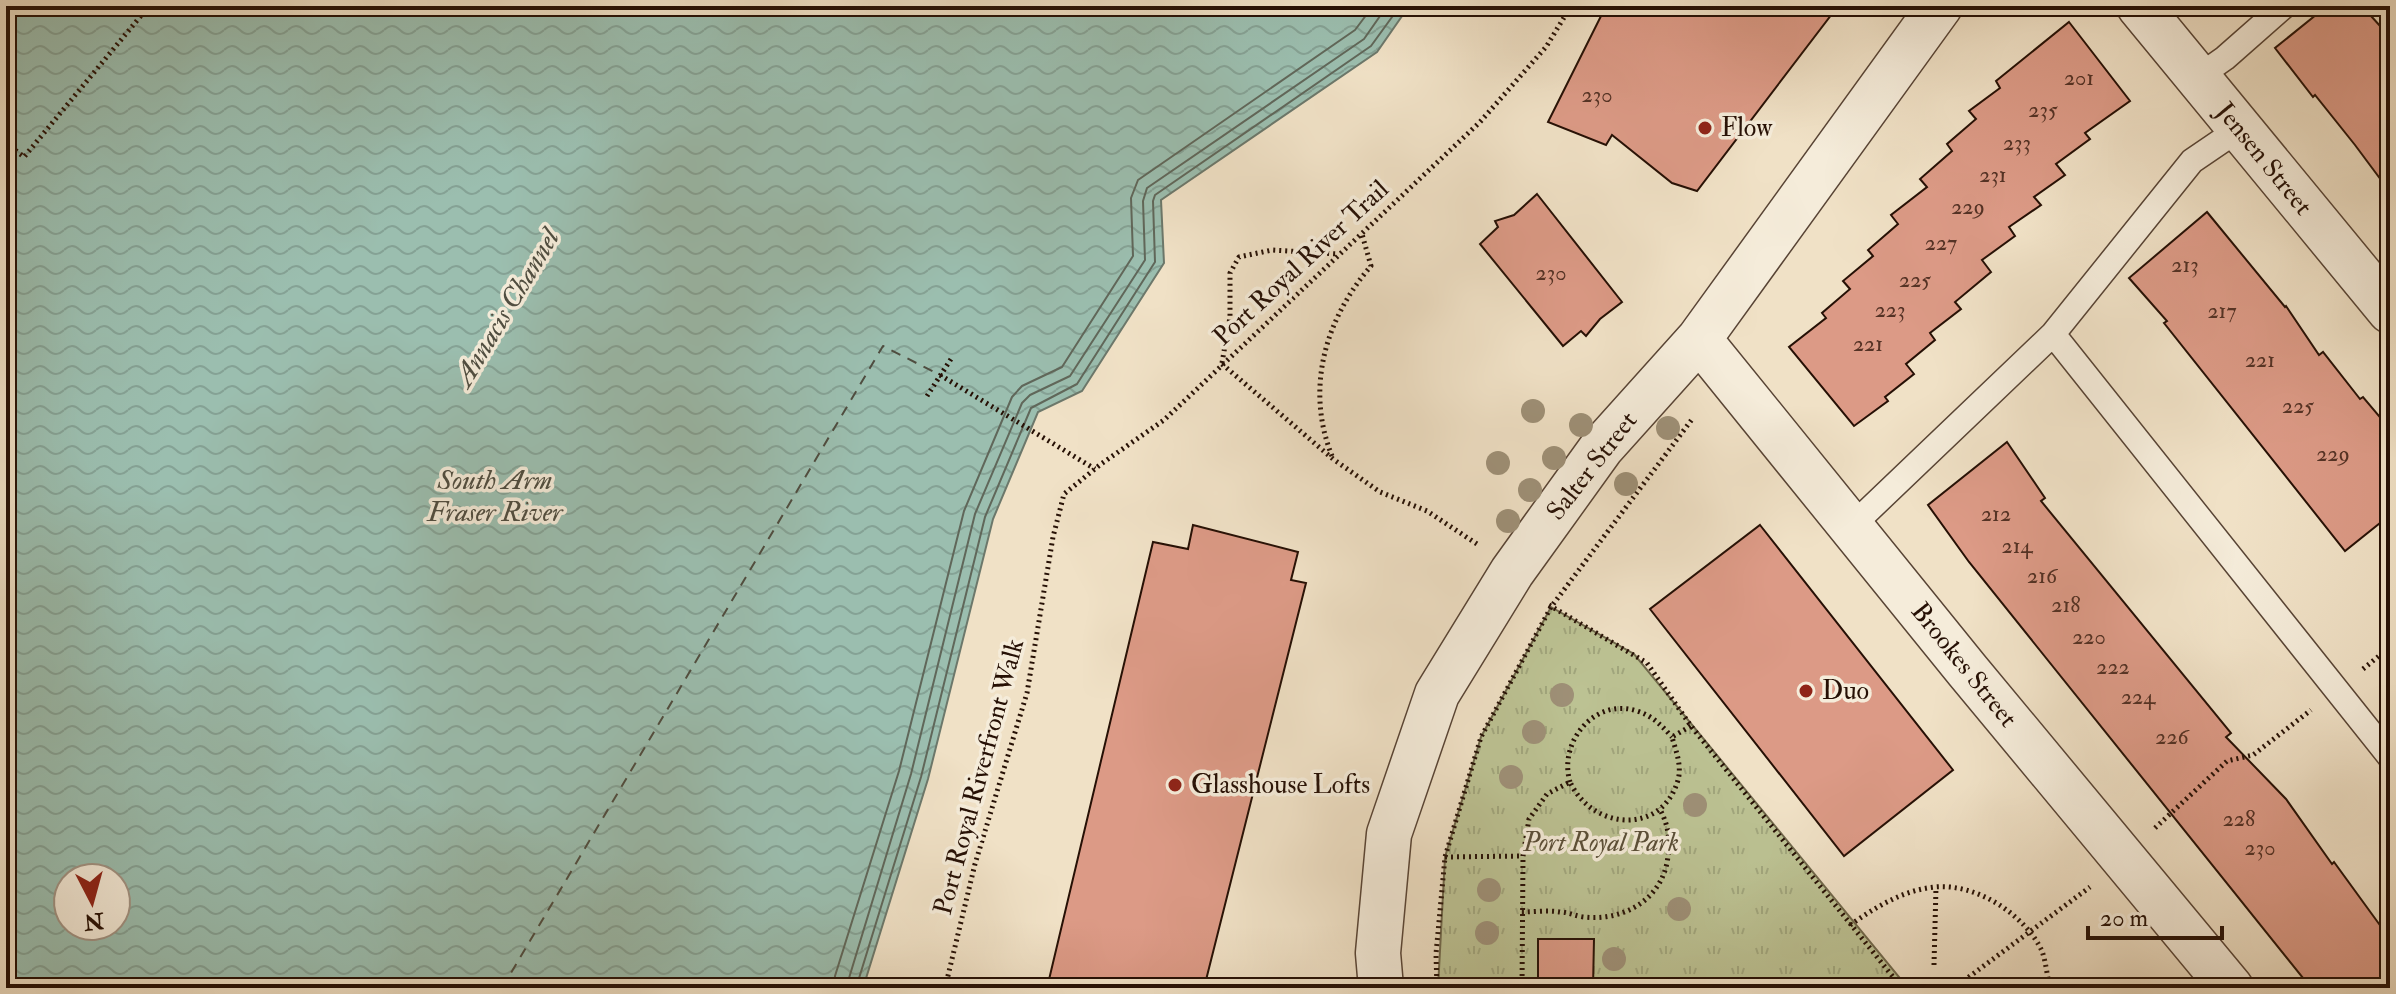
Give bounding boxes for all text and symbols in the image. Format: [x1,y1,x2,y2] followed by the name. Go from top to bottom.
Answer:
[2064,64,2094,92] house number: 201
[1582,81,1612,109] house number: 230
[2208,95,2319,222] street label: Jensen Street
[2028,96,2058,124] house number: 235
[1721,112,1773,144] place label: Flow
[1696,119,1714,137] marker: Flow
[2003,129,2031,157] house number: 233
[1979,161,2007,189] house number: 231
[1207,173,1396,353] street label: Port Royal River Trail
[1951,193,1985,221] house number: 229
[445,221,569,396] water label: Annacis Channel
[1925,229,1957,257] house number: 227
[2171,251,2199,279] house number: 213
[1536,259,1566,287] house number: 230
[1899,266,1931,294] house number: 225
[1875,296,1905,324] house number: 223
[2207,297,2237,325] house number: 217
[1853,330,1883,358] house number: 221
[2245,346,2275,374] house number: 221
[2282,392,2314,420] house number: 225
[1540,405,1644,527] street label: Salter Street
[2316,440,2350,468] house number: 229
[426,463,564,530] water label: South Arm Fraser River
[1981,500,2011,528] house number: 212
[2002,532,2034,560] house number: 214
[2027,562,2059,590] house number: 216
[2051,591,2081,619] house number: 218
[1904,596,2024,734] street label: Brookes Street
[2072,623,2106,651] house number: 220
[927,635,1031,918] street label: Port Royal Riverfront Walk
[2096,653,2130,681] house number: 222
[1822,675,1869,707] place label: Duo
[1797,682,1815,700] marker: Duo
[2121,683,2156,711] house number: 224
[2155,723,2191,751] house number: 226
[1191,769,1370,801] place label: Glasshouse Lofts
[1166,776,1184,794] marker: Glasshouse Lofts
[2223,805,2255,833] house number: 228
[1522,827,1679,859] park label: Port Royal Park
[2245,834,2275,862] house number: 230
[52,862,132,942] north arrow
[2088,890,2222,940] scale bar
[2100,903,2149,934] text: 20 m
[82,906,106,936] text: N

